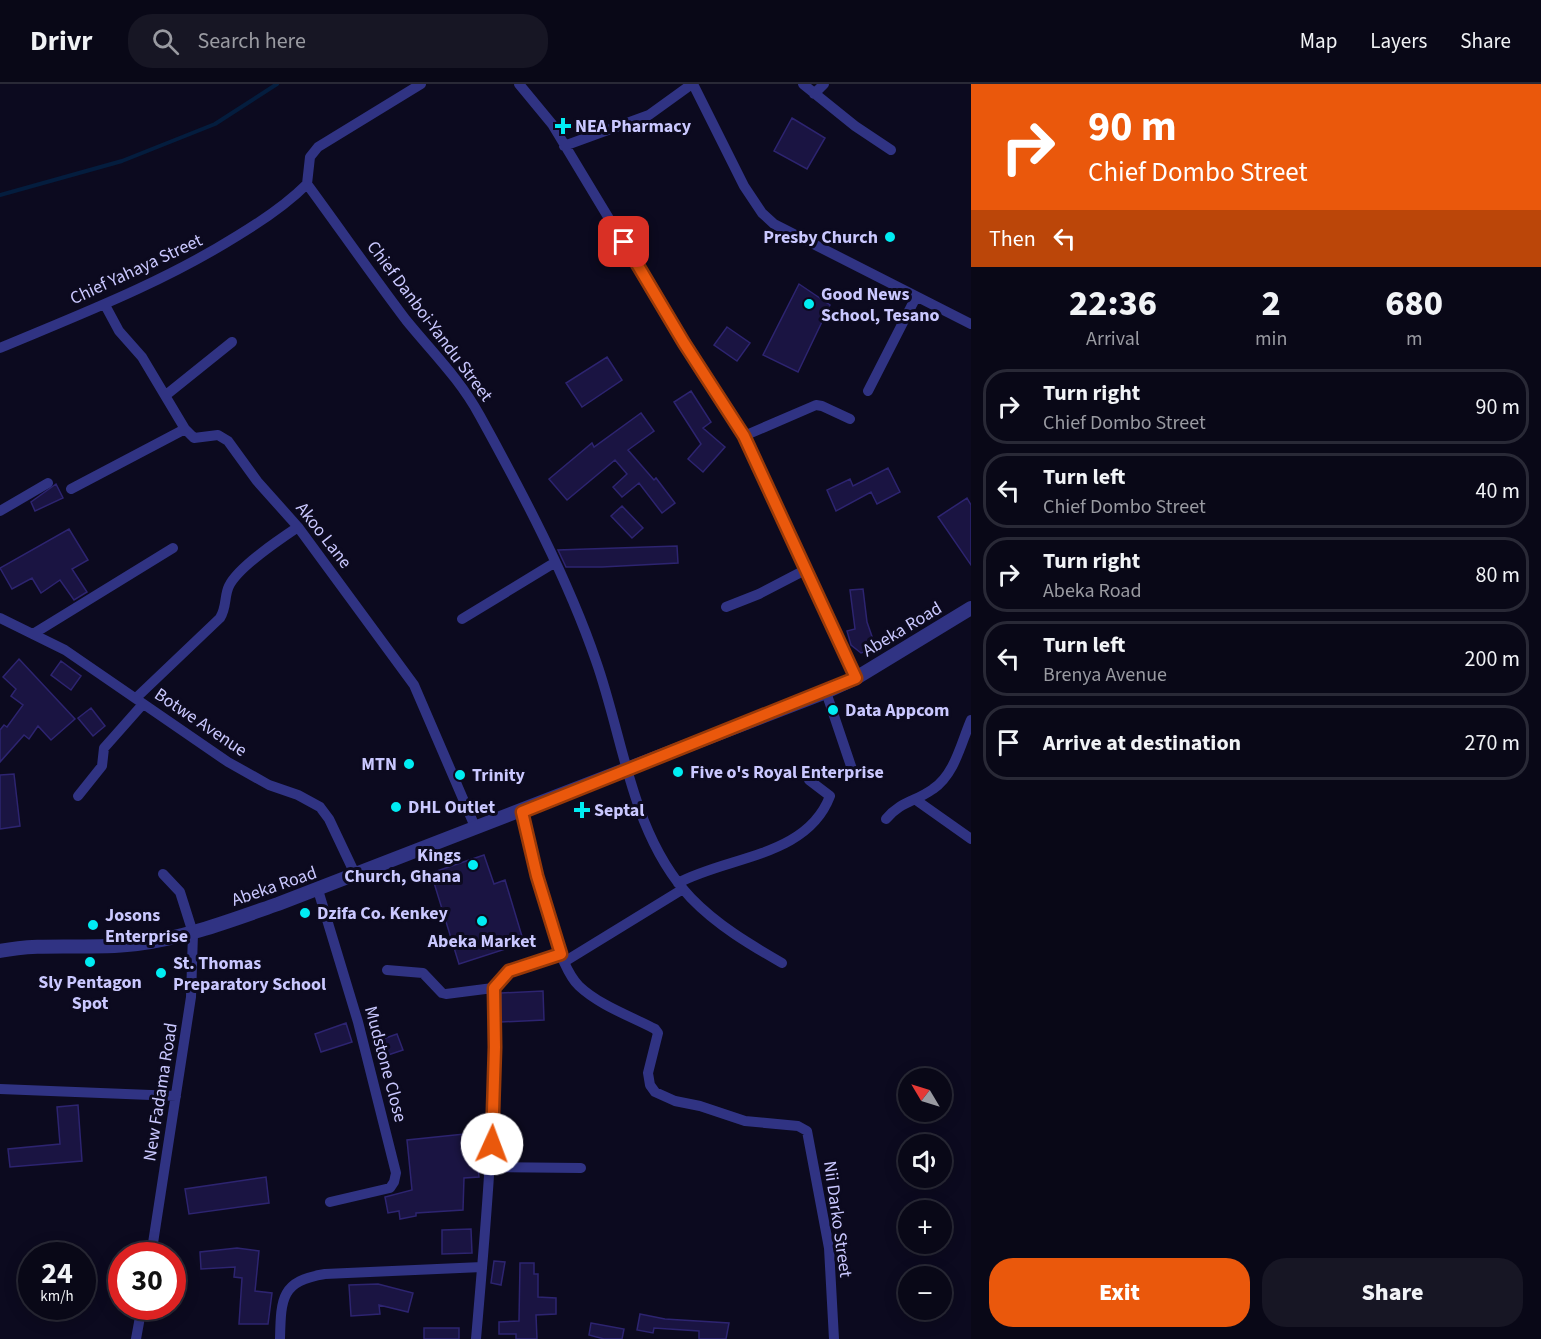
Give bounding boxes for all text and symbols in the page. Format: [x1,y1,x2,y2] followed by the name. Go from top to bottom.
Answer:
[128,14,548,68] search box
[30,21,92,61] text: Drivr
[149,25,182,58] icon: search
[197,25,306,57] text: Search here
[1300,26,1337,56] text: Map
[1370,26,1427,56] text: Layers
[1460,26,1511,56] text: Share
[1088,97,1177,157] text: 90 m
[989,108,1067,186] icon: right
[575,114,692,139] place label: NEA Pharmacy
[556,119,570,133] marker: NEA Pharmacy
[1088,153,1308,192] text: Chief Dombo Street
[598,216,649,267] pin
[1048,222,1081,255] icon: left
[989,223,1036,255] text: Then
[607,225,640,258] icon: arrive
[763,225,878,250] place label: Presby Church
[66,228,206,311] street label: Chief Yahaya Street
[883,230,897,244] marker: Presby Church
[361,236,498,407] street label: Chief Danboi-Yandu Street
[1069,278,1157,329] text: 22:36
[1262,278,1281,329] text: 2
[1385,278,1443,329] text: 680
[821,282,940,328] place label: Good News School, Tesano
[802,297,816,311] marker: Good News School, Tesano
[1086,325,1140,353] text: Arrival
[1255,325,1287,353] text: min
[1406,325,1422,353] text: m
[1043,377,1140,409] text: Turn right
[992,390,1025,423] icon: right
[1475,391,1520,423] text: 90 m
[1043,409,1206,437] text: Chief Dombo Street
[1043,461,1125,493] text: Turn left
[992,474,1025,507] icon: left
[1475,475,1520,507] text: 40 m
[1043,493,1206,521] text: Chief Dombo Street
[290,497,358,574] street label: Akoo Lane
[1043,545,1140,577] text: Turn right
[992,558,1025,591] icon: right
[1475,559,1520,591] text: 80 m
[1043,577,1142,605] text: Abeka Road
[858,596,947,663] street label: Abeka Road
[1043,629,1125,661] text: Turn left
[992,642,1025,675] icon: left
[1465,643,1520,675] text: 200 m
[1043,661,1167,689] text: Brenya Avenue
[149,682,252,763] street label: Botwe Avenue
[845,698,950,723] place label: Data Appcom
[826,703,840,717] marker: Data Appcom
[992,726,1025,759] icon: arrive
[1043,727,1241,759] text: Arrive at destination
[1465,727,1520,759] text: 270 m
[361,752,397,777] place label: MTN
[402,757,416,771] marker: MTN
[690,760,884,785] place label: Five o's Royal Enterprise
[472,763,526,788] place label: Trinity
[671,765,685,779] marker: Five o's Royal Enterprise
[453,768,467,782] marker: Trinity
[408,795,495,820] place label: DHL Outlet
[594,798,644,823] place label: Septal
[389,800,403,814] marker: DHL Outlet
[575,803,589,817] marker: Septal
[344,843,461,889] place label: Kings Church, Ghana
[466,858,480,872] marker: Kings Church, Ghana
[228,860,320,913] street label: Abeka Road
[317,901,448,926] place label: Dzifa Co. Kenkey
[105,903,188,949] place label: Josons Enterprise
[298,906,312,920] marker: Dzifa Co. Kenkey
[475,914,489,928] marker: Abeka Market
[86,918,100,932] marker: Josons Enterprise
[427,929,536,954] place label: Abeka Market
[173,951,326,997] place label: St. Thomas Preparatory School
[83,955,97,969] marker: Sly Pentagon Spot
[154,966,168,980] marker: St. Thomas Preparatory School
[38,970,142,1016] place label: Sly Pentagon Spot
[358,1003,413,1125] street label: Mudstone Close
[137,1021,184,1163] street label: New Fadama Road
[898,1068,952,1122] north arrow
[898,1068,952,1320] map controls
[460,1112,524,1176] position arrow
[898,1134,952,1188] button: sound
[817,1159,858,1279] street label: Nii Darko Street
[898,1200,952,1254] button: +
[108,1242,186,1320] speed limit sign: 30
[41,1252,73,1295] text: 24
[989,1258,1250,1327] button: Exit
[1262,1258,1523,1327] button: Share
[898,1266,952,1320] button: −
[40,1286,74,1307] text: km/h

